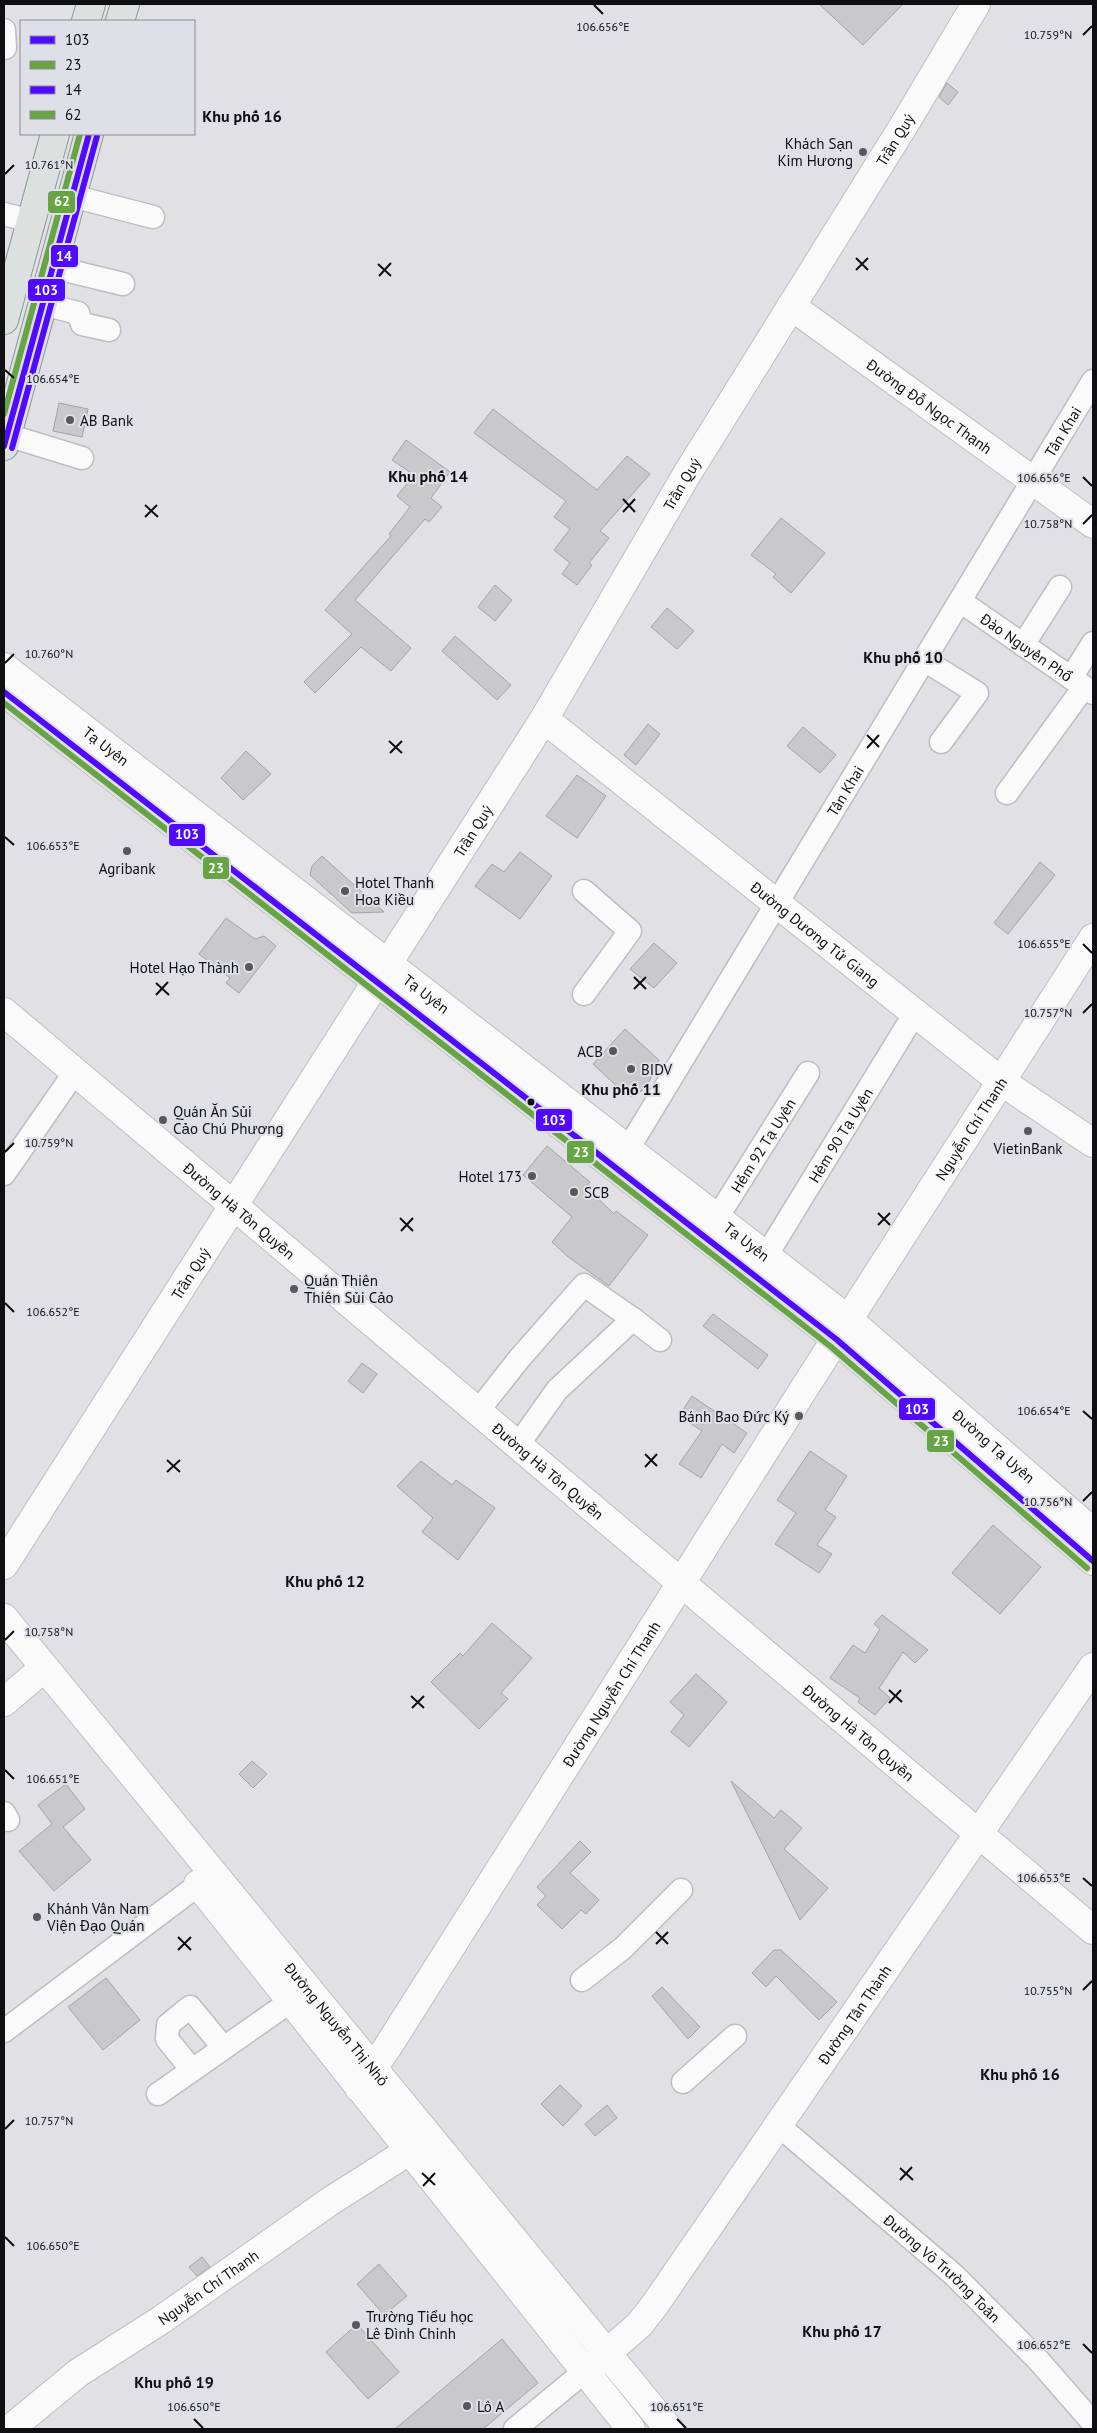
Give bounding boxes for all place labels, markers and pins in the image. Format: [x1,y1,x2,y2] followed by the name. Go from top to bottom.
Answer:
[777,134,853,170] place label: Khách Sạn Kim Hương
[857,146,869,158] marker: Khách Sạn Kim Hương
[80,411,134,430] place label: AB Bank
[64,414,76,426] marker: AB Bank
[121,845,133,857] marker: Agribank
[99,859,156,878] place label: Agribank
[355,873,434,909] place label: Hotel Thanh Hoa Kiều
[339,885,351,897] marker: Hotel Thanh Hoa Kiều
[130,958,239,977] place label: Hotel Hạo Thành
[243,961,255,973] marker: Hotel Hạo Thành
[577,1042,603,1061] place label: ACB
[607,1045,619,1057] marker: ACB
[641,1060,673,1079] place label: BIDV
[625,1063,637,1075] marker: BIDV
[526,1097,536,1107] unlabelled marker
[173,1102,284,1138] place label: Quán Ăn Sủi Cảo Chú Phương
[157,1114,169,1126] marker: Quán Ăn Sủi Cảo Chú Phương
[1022,1125,1034,1137] marker: VietinBank
[992,1139,1063,1158] place label: VietinBank
[458,1167,522,1186] place label: Hotel 173
[526,1170,538,1182] marker: Hotel 173
[584,1183,609,1202] place label: SCB
[568,1186,580,1198] marker: SCB
[304,1271,394,1307] place label: Quán Thiên Thiên Sủi Cảo
[288,1283,300,1295] marker: Quán Thiên Thiên Sủi Cảo
[678,1407,789,1426] place label: Bánh Bao Đức Ký
[793,1410,805,1422] marker: Bánh Bao Đức Ký
[46,1899,149,1935] place label: Khánh Vân Nam Viện Đạo Quán
[31,1911,43,1923] marker: Khánh Vân Nam Viện Đạo Quán
[366,2307,474,2343] place label: Trường Tiểu học Lê Đình Chinh
[350,2319,362,2331] marker: Trường Tiểu học Lê Đình Chinh
[477,2397,504,2416] place label: Lô A
[461,2400,473,2412] marker: Lô A

